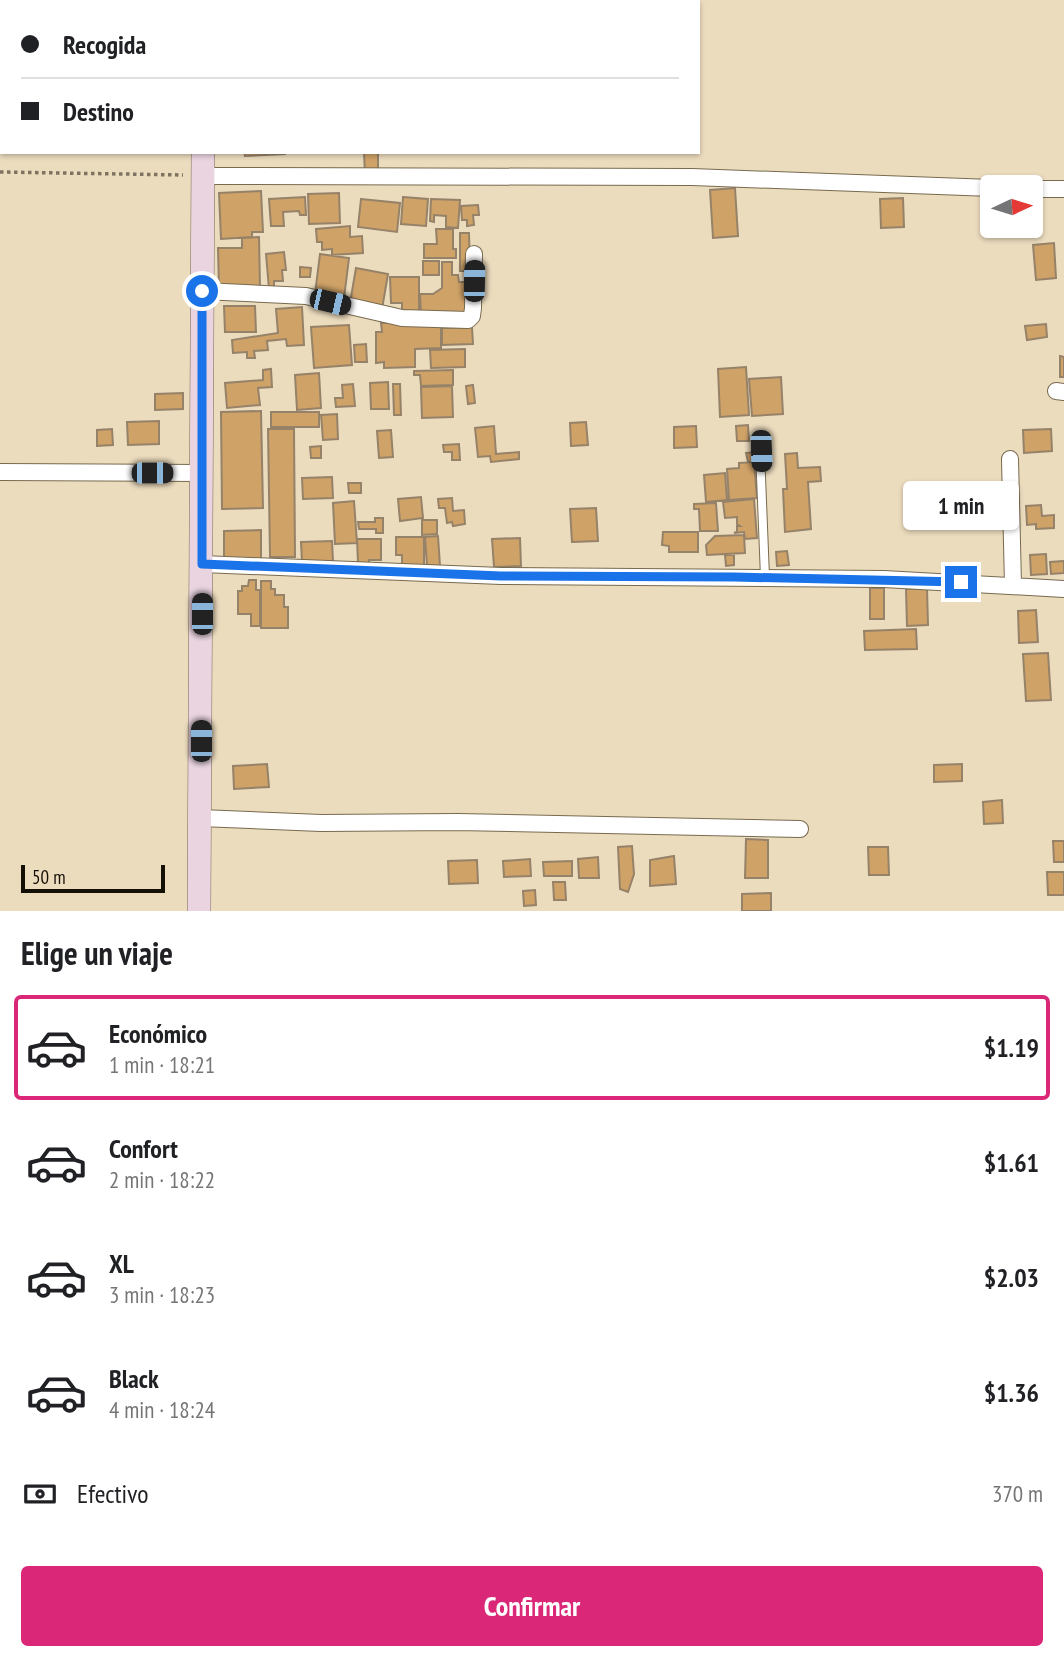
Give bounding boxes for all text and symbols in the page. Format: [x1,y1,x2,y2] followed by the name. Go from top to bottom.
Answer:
[63,28,146,61] text: Recogida
[63,95,134,128] text: Destino
[980,175,1043,238] north arrow
[980,175,1043,238] map controls
[464,260,485,302] car
[186,275,218,307] route start
[308,287,353,317] car
[750,430,773,472] car
[132,463,174,484] car
[903,480,1019,530] callout: 1 min
[938,491,984,520] text: 1 min
[945,566,977,598] route end
[192,593,213,635] car
[191,720,212,762] car
[21,862,164,894] scale bar
[32,865,66,889] text: 50 m
[21,932,173,974] text: Elige un viaje
[25,1016,88,1079] icon: car
[109,1017,207,1050] text: Económico
[984,1031,1039,1064] text: $1.19
[109,1050,215,1079] text: 1 min · 18:21
[25,1131,88,1194] icon: car
[109,1132,178,1165] text: Confort
[984,1146,1039,1179] text: $1.61
[109,1165,215,1194] text: 2 min · 18:22
[25,1246,88,1309] icon: car
[109,1247,134,1280] text: XL
[984,1261,1039,1294] text: $2.03
[109,1280,215,1309] text: 3 min · 18:23
[25,1361,88,1424] icon: car
[109,1362,159,1395] text: Black
[984,1376,1039,1409] text: $1.36
[109,1395,215,1424] text: 4 min · 18:24
[21,1475,59,1513] icon: cash
[77,1477,149,1510] text: Efectivo
[992,1479,1043,1508] text: 370 m
[21,1566,1043,1646] button: Confirmar

